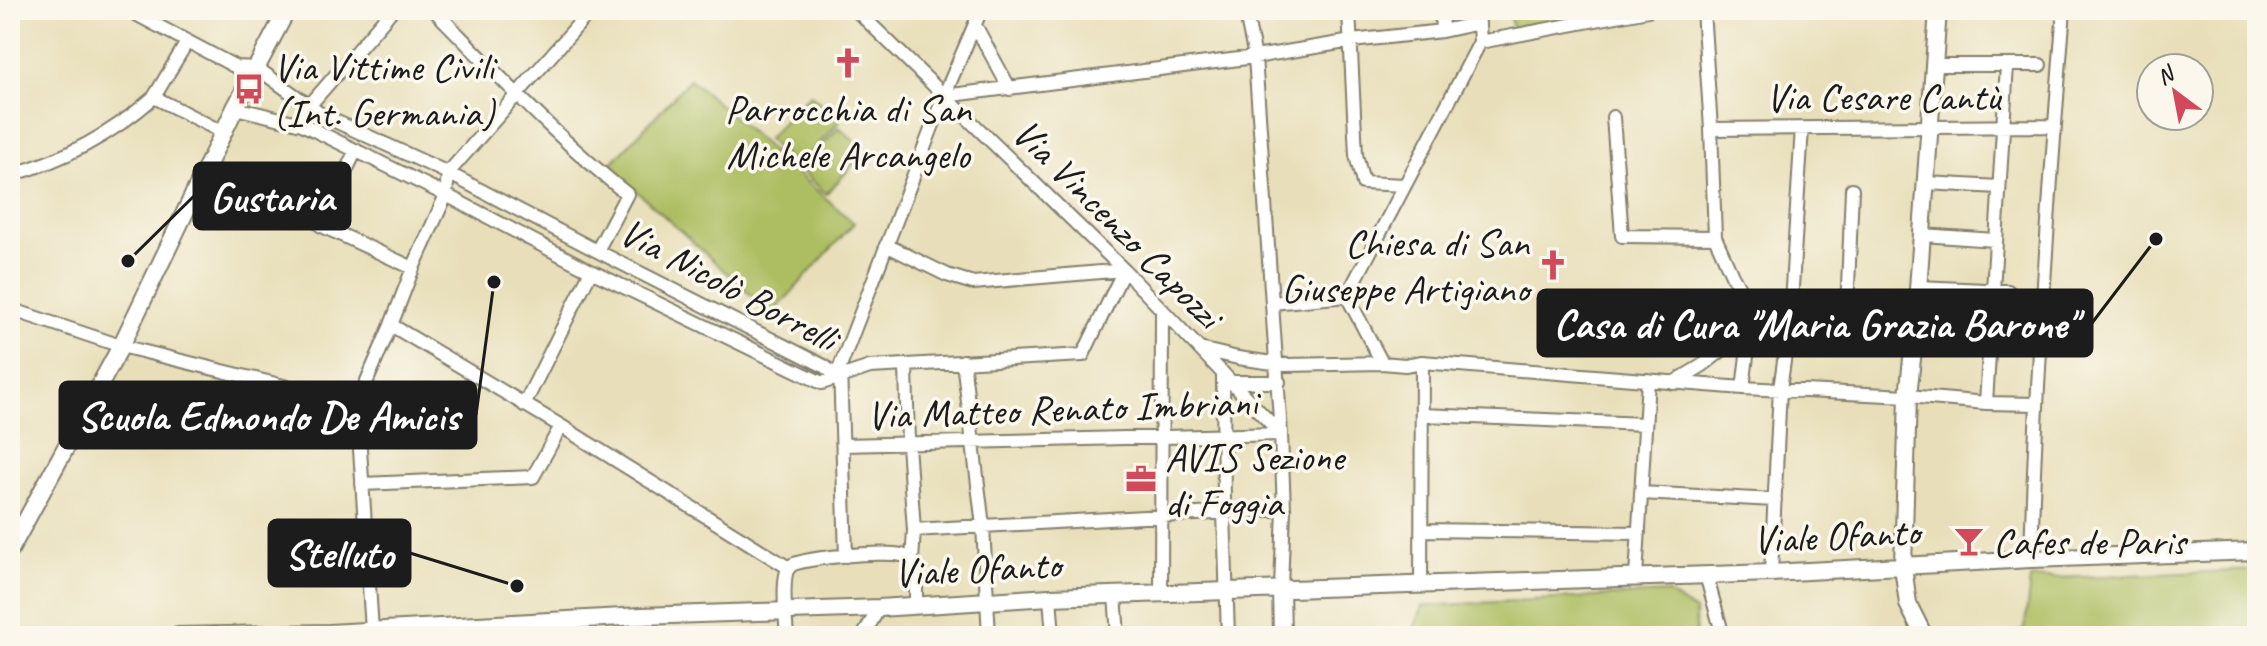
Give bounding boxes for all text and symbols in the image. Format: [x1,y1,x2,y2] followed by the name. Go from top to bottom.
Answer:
[273,42,498,138] place label: Via Vittime Civili (Int. Germania)
[831,46,865,80] church icon: Parrocchia di San Michele Arcangelo
[2135,52,2215,132] north arrow
[2152,59,2181,91] text: N
[232,72,266,106] bus stop icon: Via Vittime Civili (Int. Germania)
[1766,72,2002,122] street label: Via Cesare Cantù
[725,84,972,180] place label: Parrocchia di San Michele Arcangelo
[1002,108,1236,342] street label: Via Vincenzo Capozzi
[194,163,350,229] callout: Gustaria
[210,171,337,224] text: Gustaria
[611,207,850,365] street label: Via Nicolò Borrelli
[1281,218,1533,314] place label: Chiesa di San Giuseppe Artigiano
[1536,248,1570,282] church icon: Chiesa di San Giuseppe Artigiano
[1538,290,2092,356] callout: Casa di Cura "Maria Grazia Barone"
[1554,298,2085,351] text: Casa di Cura "Maria Grazia Barone"
[866,377,1263,441] street label: Via Matteo Renato Imbriani
[60,382,476,448] callout: Scuola Edmondo De Amicis
[77,390,464,443] text: Scuola Edmondo De Amicis
[1165,432,1347,528] place label: AVIS Sezione di Foggia
[1124,462,1158,496] office icon: AVIS Sezione di Foggia
[1751,506,1925,565] street label: Viale Ofanto
[1993,517,2189,567] place label: Cafes de Paris
[269,520,410,586] callout: Stelluto
[1952,524,1986,558] bar icon: Cafes de Paris
[284,528,396,581] text: Stelluto
[892,539,1066,598] street label: Viale Ofanto

